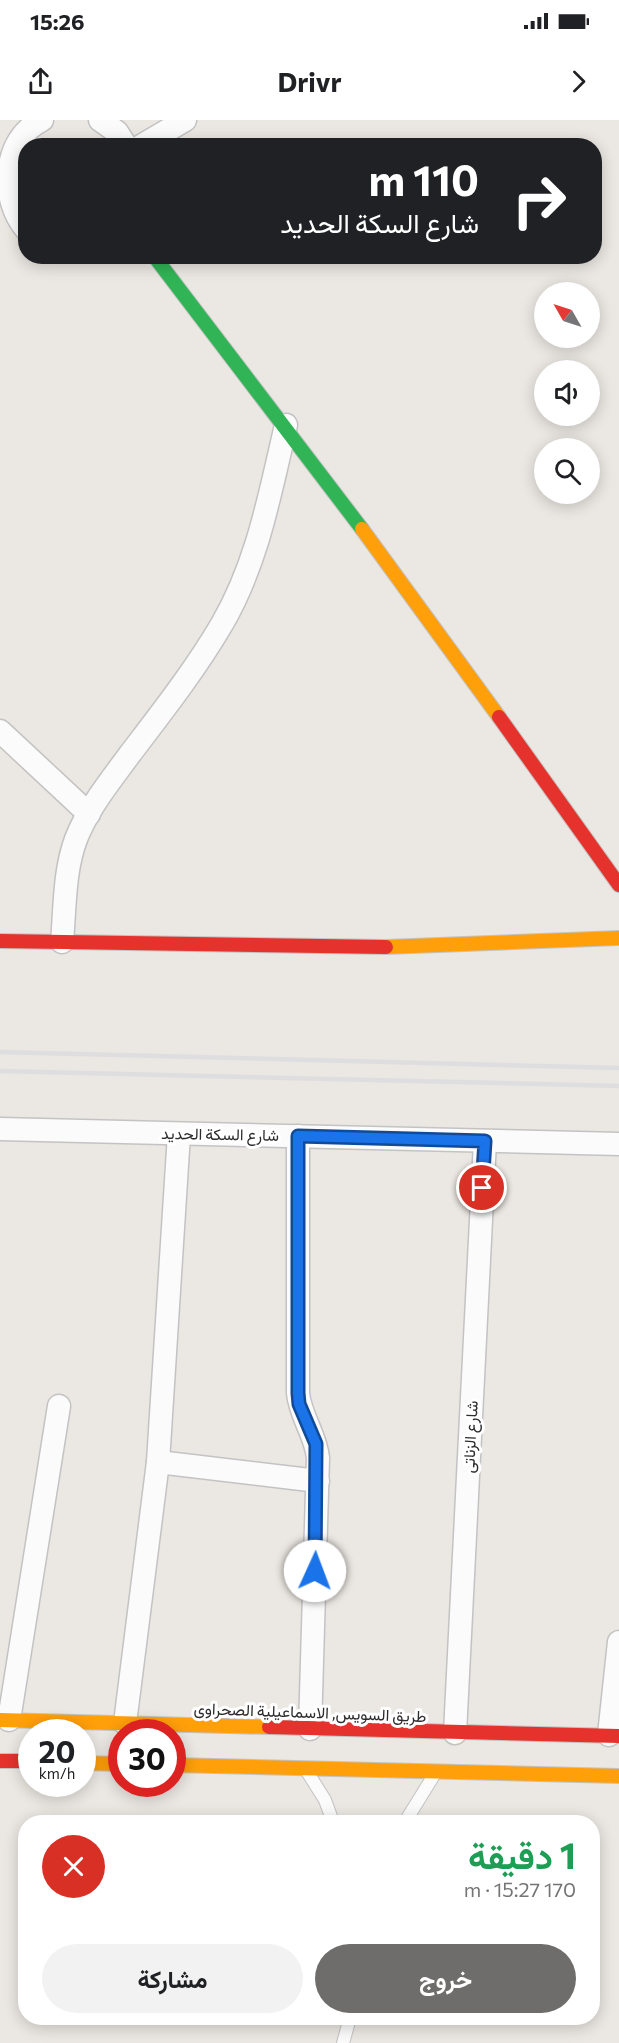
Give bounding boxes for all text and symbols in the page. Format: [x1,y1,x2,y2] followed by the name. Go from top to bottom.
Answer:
[30,8,85,35] text: 15:26
[24,65,57,98] icon: share
[277,65,342,98] text: Drivr
[562,65,595,98] icon: forward
[368,153,479,205] text: 110 m
[500,162,578,240] icon: right
[280,206,479,239] text: شارع السكة الحديد
[534,282,600,348] north arrow
[534,282,600,504] map controls
[534,360,600,426] button: sound
[534,438,600,504] button: search
[161,1123,279,1147] street label: شارع السكة الحديد
[456,1162,507,1213] pin
[465,1171,498,1204] icon: arrive
[458,1400,484,1474] street label: شارع الزناتى
[283,1539,347,1603] position arrow
[193,1698,427,1727] street label: طريق السويس, الاسماعيلية الصحراوى
[108,1719,186,1797] speed limit sign: 30
[39,1732,75,1769] text: 20
[39,1764,75,1782] text: km/h
[468,1832,576,1876] text: 1 دقيقة
[42,1835,105,1898] button: close
[464,1877,576,1901] text: 170 m · 15:27
[42,1944,303,2013] button: مشاركة
[315,1944,576,2013] button: خروج

